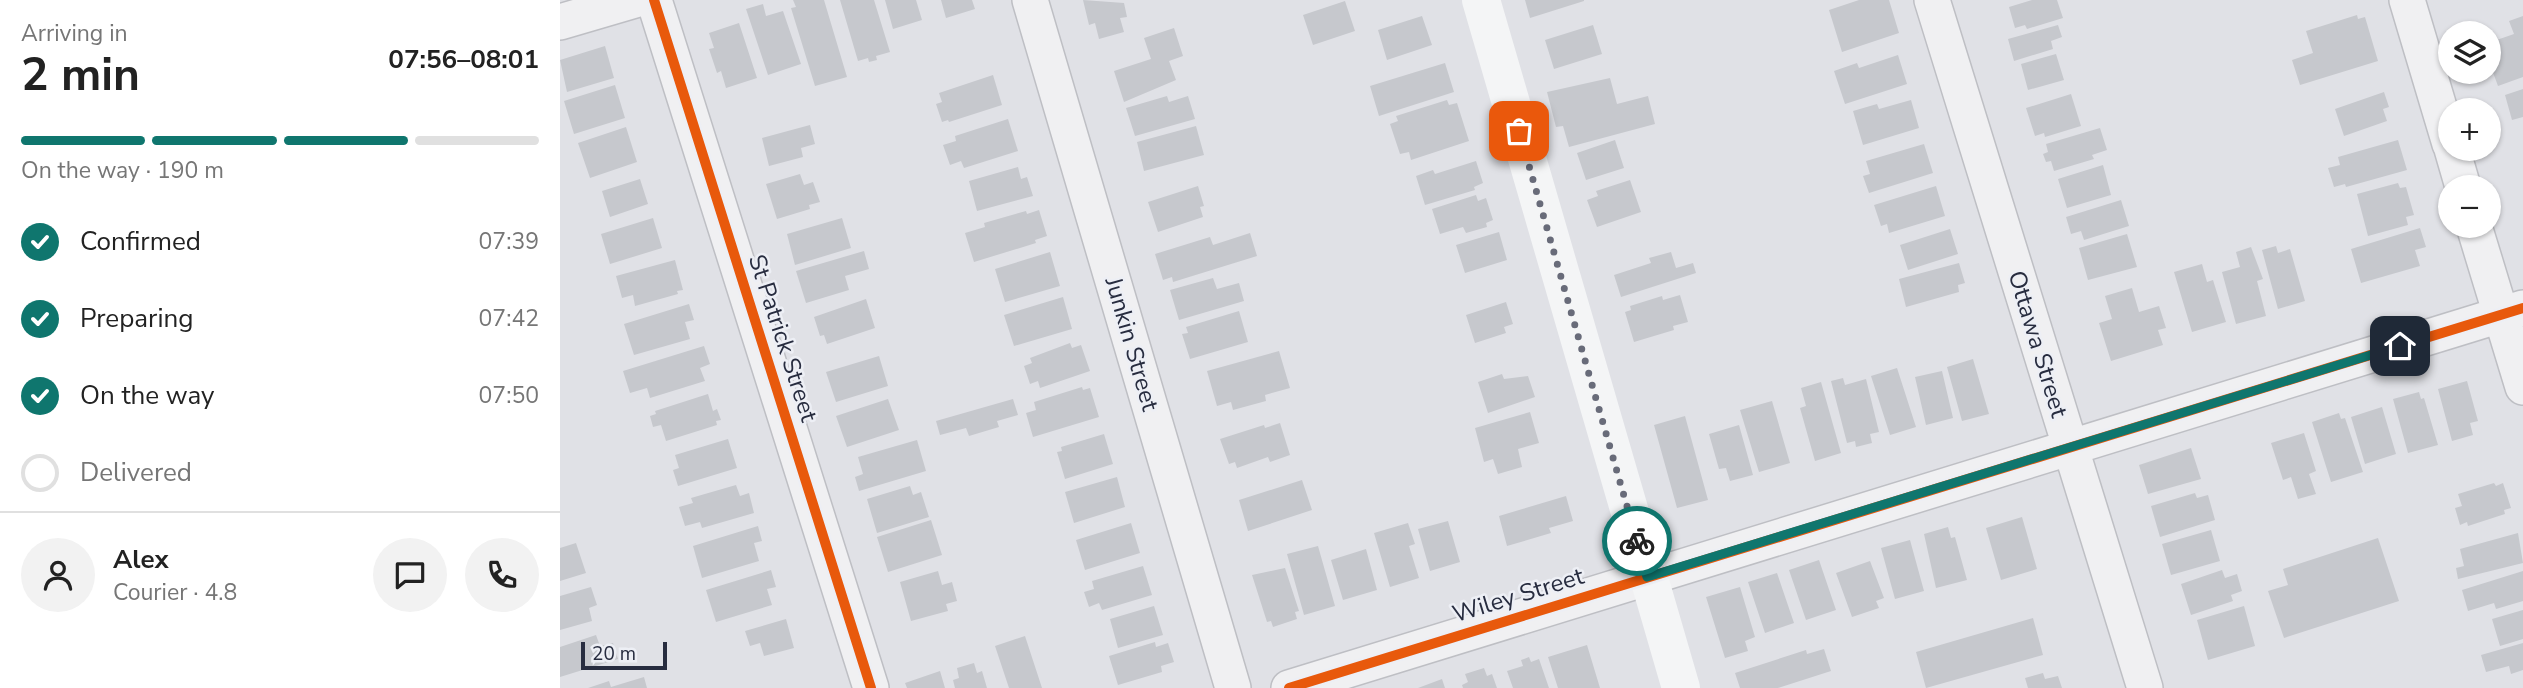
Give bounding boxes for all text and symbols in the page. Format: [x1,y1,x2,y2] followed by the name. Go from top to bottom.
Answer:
[21,18,128,49] text: Arriving in
[2438,21,2501,238] map controls
[2438,21,2501,84] button: layers
[388,42,539,77] text: 07:56–08:01
[21,43,140,106] text: 2 min
[2438,98,2501,161] button: +
[1489,101,1549,161] pin
[1500,112,1538,150] icon: bag
[21,155,224,186] text: On the way · 190 m
[2438,175,2501,238] button: −
[21,223,59,261] icon: check
[80,224,201,259] text: Confirmed
[479,226,539,257] text: 07:39
[741,250,825,426] street label: St Patrick Street
[2001,267,2076,422] street label: Ottawa Street
[1097,272,1167,415] street label: Junkin Street
[21,300,59,338] icon: check
[80,301,193,336] text: Preparing
[479,303,539,334] text: 07:42
[2370,316,2430,376] pin
[2381,327,2419,365] icon: home
[21,377,59,415] icon: check
[80,378,214,413] text: On the way
[479,380,539,411] text: 07:50
[80,455,192,490] text: Delivered
[1602,506,1672,576] courier
[1618,522,1656,560] icon: bike
[21,538,95,612] button: person
[373,538,447,612] button: chat
[465,538,539,612] button: phone
[113,542,169,577] text: Alex
[1448,560,1588,630] street label: Wiley Street
[113,577,237,608] text: Courier · 4.8
[581,639,667,671] scale bar
[592,641,636,667] text: 20 m

